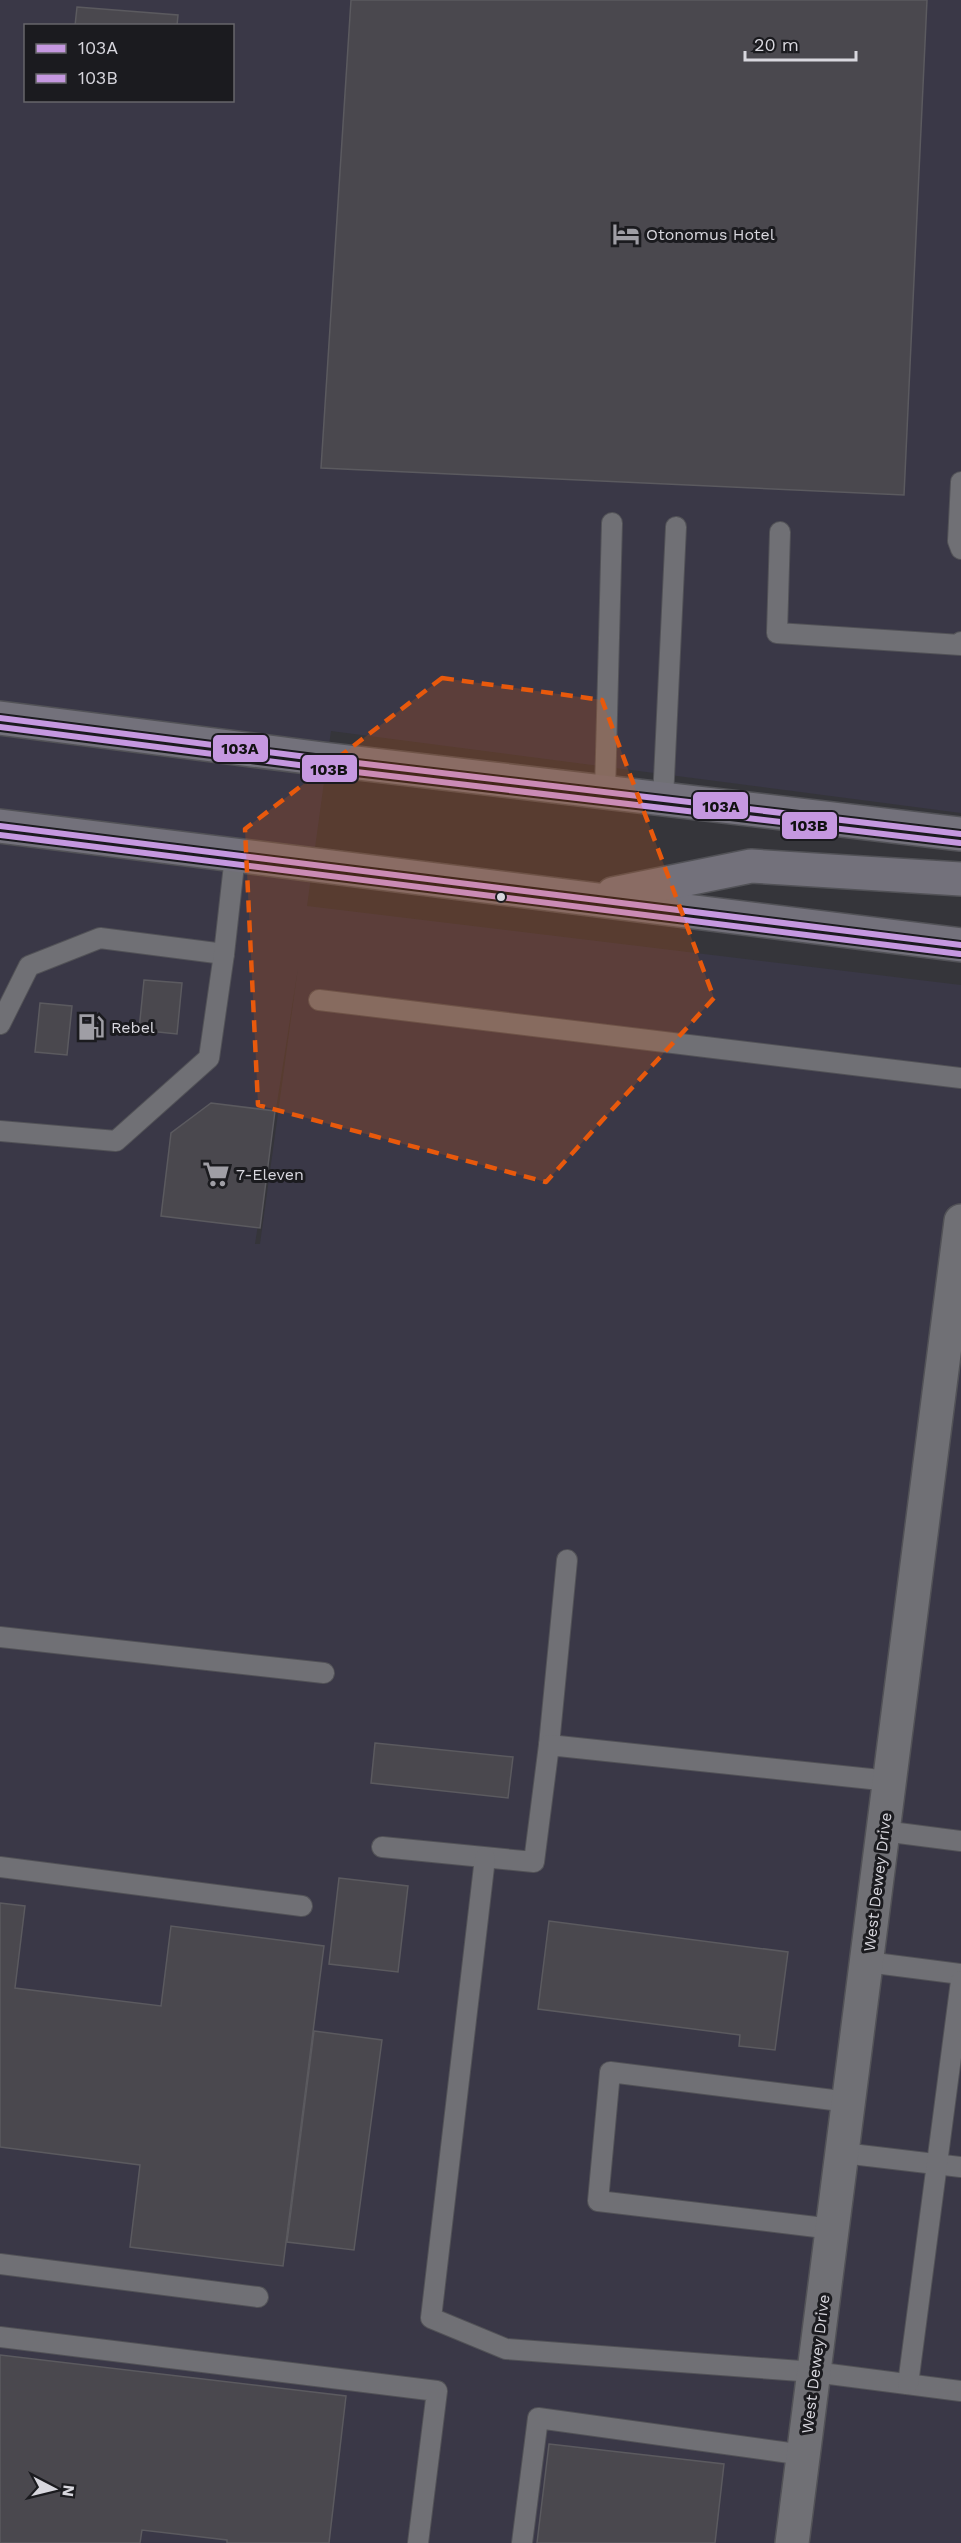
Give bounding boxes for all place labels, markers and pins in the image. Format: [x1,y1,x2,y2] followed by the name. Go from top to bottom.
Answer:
[611,219,641,249] hotel icon: Otonomus Hotel
[646,225,775,244] place label: Otonomus Hotel
[495,891,507,903] unlabelled marker
[76,1012,106,1042] fuel station icon: Rebel
[111,1018,155,1037] place label: Rebel
[201,1159,231,1189] supermarket icon: 7-Eleven
[236,1165,304,1184] place label: 7-Eleven

